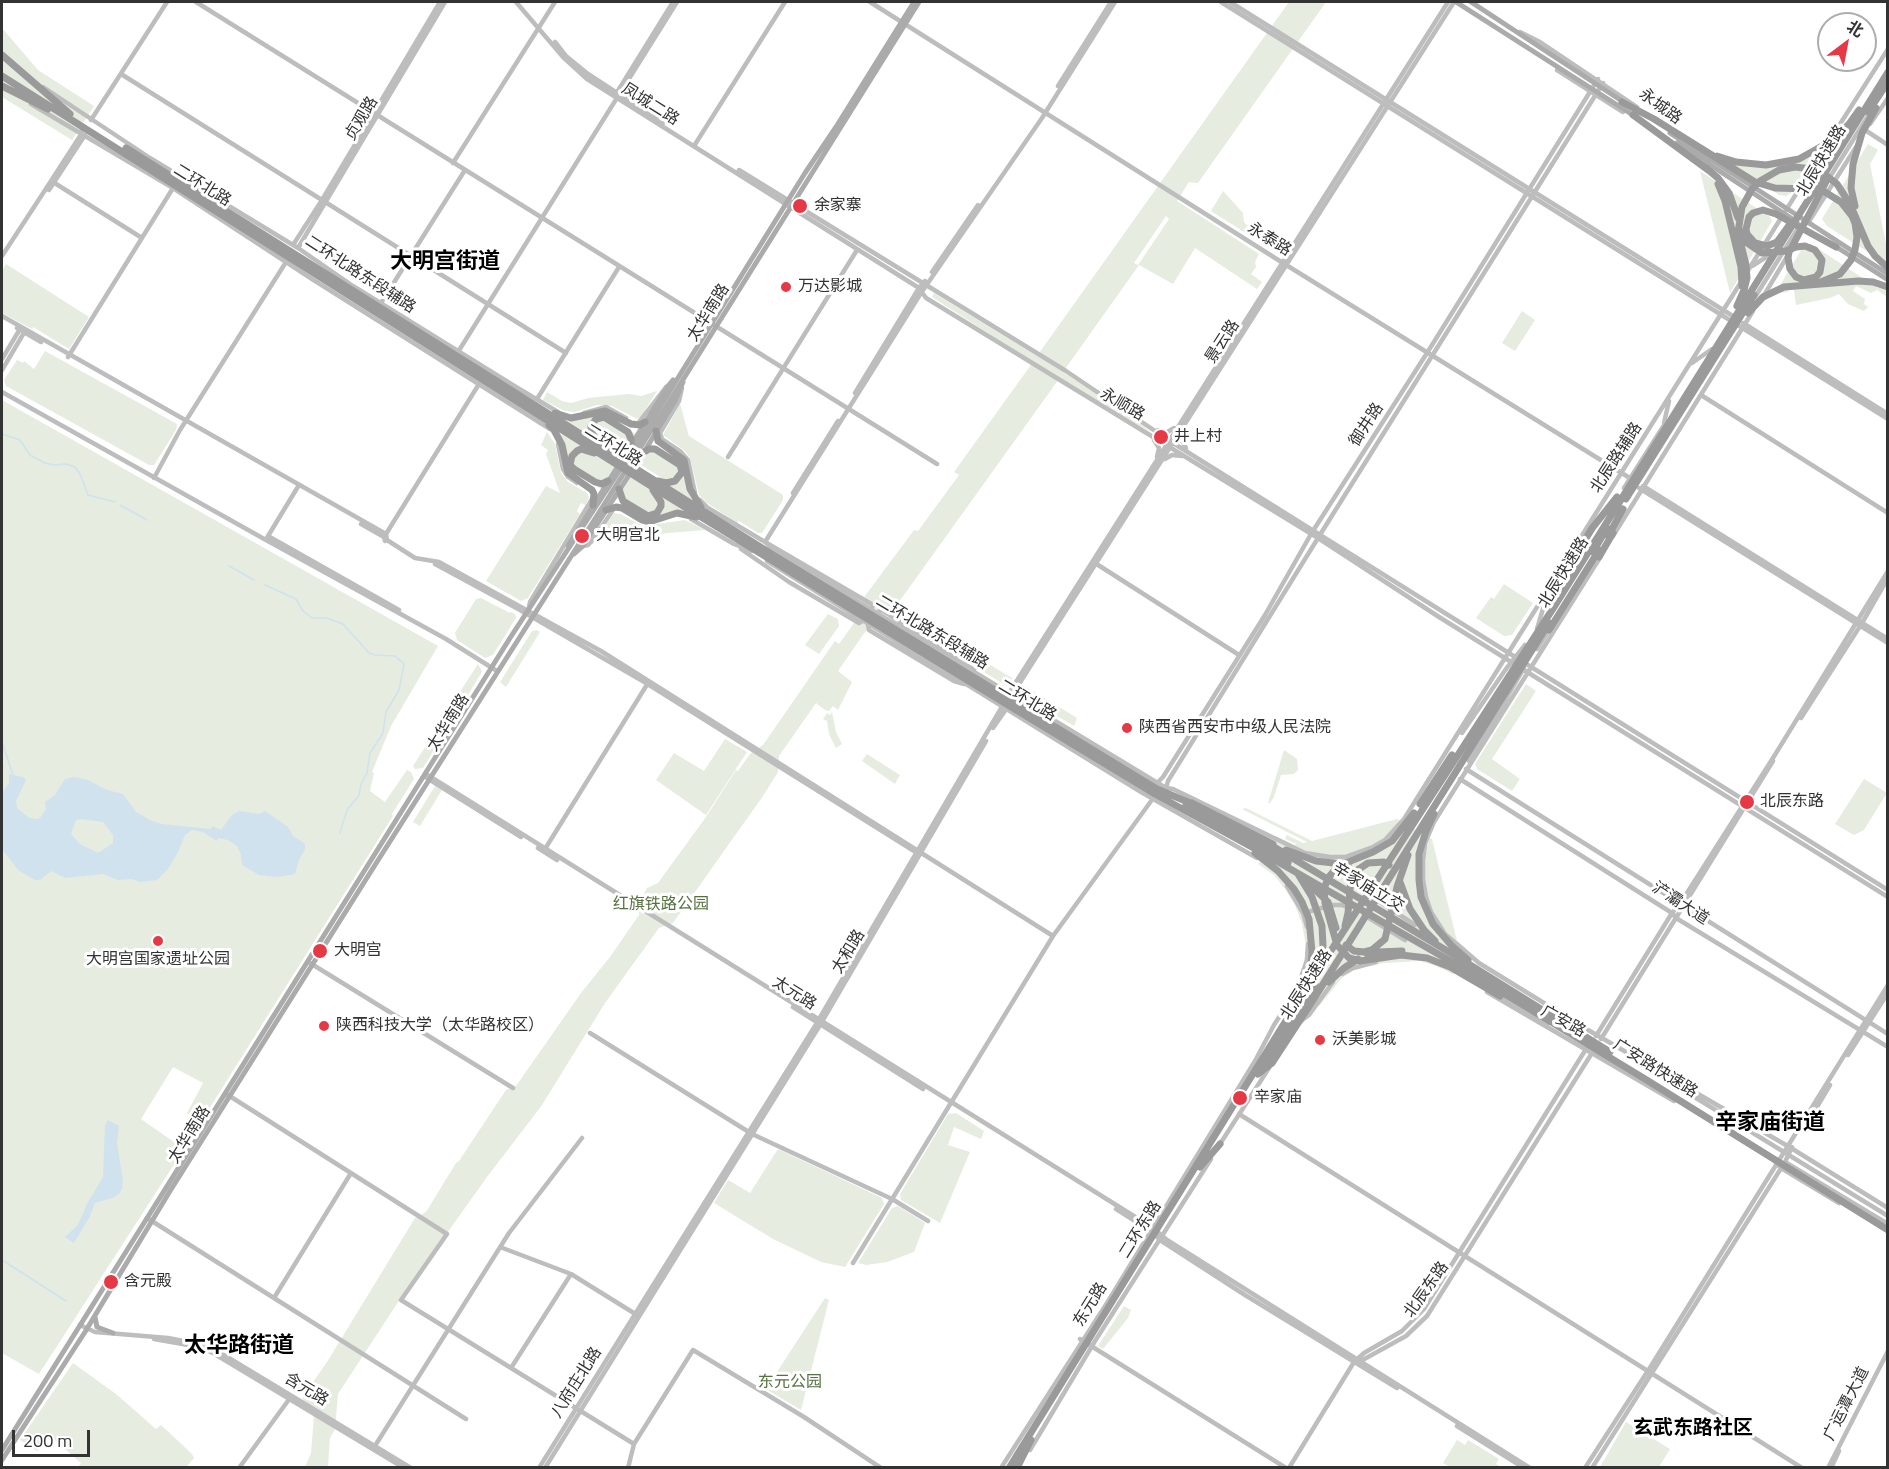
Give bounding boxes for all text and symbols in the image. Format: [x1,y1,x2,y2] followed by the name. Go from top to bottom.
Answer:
[1817,12,1877,72] north arrow
[1842,14,1869,43] text: 北
[618,80,682,130] street label: 凤城二路
[1635,85,1685,129] street label: 永城路
[341,93,383,145] street label: 贞观路
[1793,122,1851,200] street label: 北辰快速路
[170,161,234,211] street label: 二环北路
[814,196,862,216] place label: 余家寨
[791,197,809,215] marker: 余家寨
[1244,219,1294,261] street label: 永泰路
[301,232,419,318] street label: 二环北路东段辅路
[390,250,500,276] district label: 大明宫街道
[798,277,862,297] place label: 万达影城
[779,280,793,294] marker: 万达影城
[684,281,734,345] street label: 太华南路
[1202,317,1244,367] street label: 景云路
[1096,385,1148,425] street label: 永顺路
[1346,400,1388,450] street label: 御井路
[1587,419,1647,497] street label: 北辰路辅路
[581,421,645,471] street label: 二环北路
[1174,427,1222,447] place label: 井上村
[1152,428,1170,446] marker: 井上村
[596,526,660,546] place label: 大明宫北
[573,527,591,545] marker: 大明宫北
[1535,534,1593,612] street label: 北辰快速路
[872,592,992,674] street label: 二环北路东段辅路
[995,676,1059,726] street label: 二环北路
[424,691,474,755] street label: 太华南路
[1139,718,1331,738] place label: 陕西省西安市中级人民法院
[1120,721,1134,735] marker: 陕西省西安市中级人民法院
[1760,792,1824,812] place label: 北辰东路
[1738,793,1756,811] marker: 北辰东路
[1329,859,1407,917] street label: 辛家庙立交
[1648,879,1712,929] street label: 浐灞大道
[613,895,709,915] park label: 红旗铁路公园
[828,926,870,978] street label: 太和路
[151,934,165,948] marker: 大明宫国家遗址公园
[334,941,382,961] place label: 大明宫
[311,942,329,960] marker: 大明宫
[1277,946,1337,1024] street label: 北辰快速路
[86,950,230,970] place label: 大明宫国家遗址公园
[769,973,819,1015] street label: 太元路
[1537,1002,1589,1042] street label: 广安路
[336,1016,544,1036] place label: 陕西科技大学（太华路校区）
[317,1019,331,1033] marker: 陕西科技大学（太华路校区）
[1332,1030,1396,1050] place label: 沃美影城
[1313,1033,1327,1047] marker: 沃美影城
[1609,1035,1701,1103] street label: 广安路快速路
[1254,1088,1302,1108] place label: 辛家庙
[1231,1089,1249,1107] marker: 辛家庙
[165,1103,215,1167] street label: 太华南路
[1715,1111,1825,1137] district label: 辛家庙街道
[1116,1198,1166,1262] street label: 二环东路
[1401,1258,1453,1322] street label: 北辰东路
[124,1272,172,1292] place label: 含元殿
[102,1273,120,1291] marker: 含元殿
[1070,1280,1112,1330] street label: 东元路
[184,1334,294,1360] district label: 太华路街道
[548,1344,606,1422] street label: 八府庄北路
[1820,1364,1874,1444] street label: 广运潭大道
[280,1369,332,1411] street label: 含元路
[758,1373,822,1393] park label: 东元公园
[1633,1417,1753,1441] district label: 玄武东路社区
[15,1418,93,1456] scale bar
[23,1427,72,1454] text: 200 m

